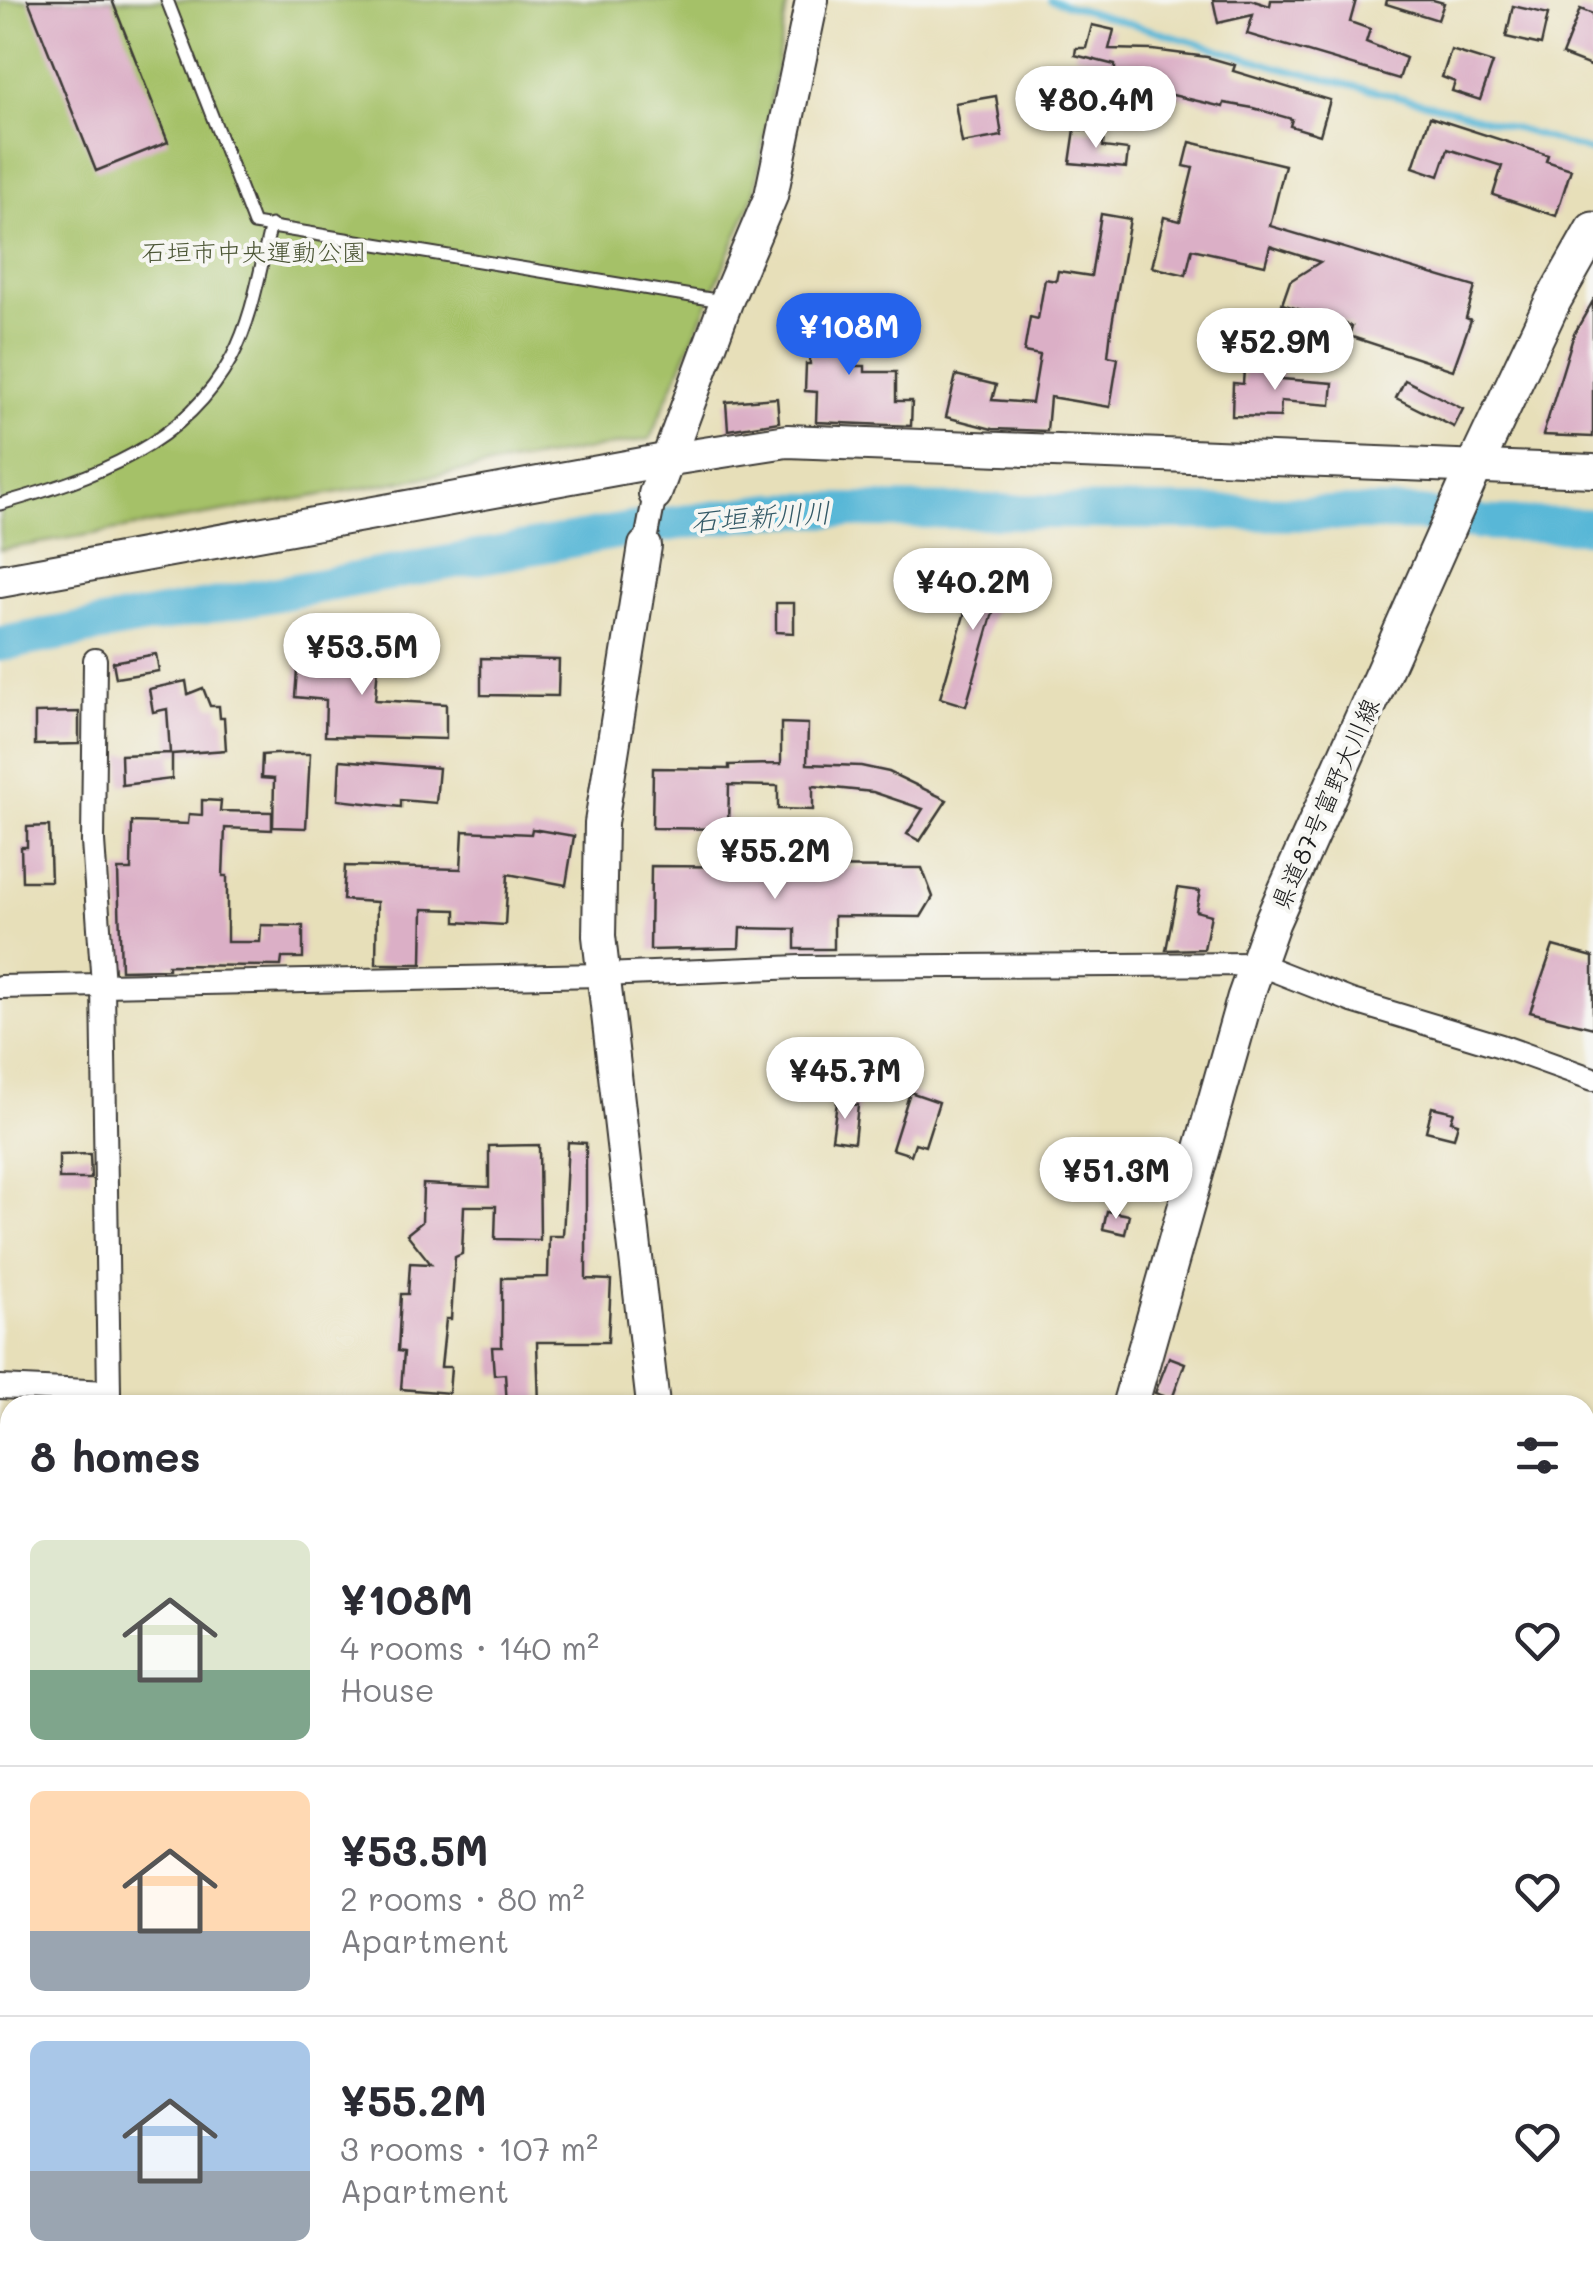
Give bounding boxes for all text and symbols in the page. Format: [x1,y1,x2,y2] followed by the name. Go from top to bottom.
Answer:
[1015,66,1177,151] pin: ¥80.4M
[1037,77,1155,119] text: ¥80.4M
[141,235,367,267] park label: 石垣市中央運動公園
[779,293,919,378] pin: ¥108M
[798,304,900,346] text: ¥108M
[1194,308,1356,393] pin: ¥52.9M
[1219,319,1331,361] text: ¥52.9M
[690,493,832,539] water label: 石垣新川川
[892,548,1054,633] pin: ¥40.2M
[915,559,1031,601] text: ¥40.2M
[281,613,443,698] pin: ¥53.5M
[305,624,419,666] text: ¥53.5M
[1263,692,1385,915] street label: 県道87号富野大川線
[694,817,856,902] pin: ¥55.2M
[719,828,831,870] text: ¥55.2M
[764,1037,926,1122] pin: ¥45.7M
[788,1048,902,1090] text: ¥45.7M
[1035,1137,1197,1222] pin: ¥51.3M
[1062,1148,1170,1190] text: ¥51.3M
[30,1428,201,1483] text: 8 homes
[1510,1428,1565,1483] icon: filters
[340,1571,473,1626] text: ¥108M
[110,1580,230,1700] icon: home
[1510,1613,1565,1668] icon: heart
[340,1626,599,1668] text: 4 rooms · 140 m²
[340,1668,435,1710] text: House
[340,1822,489,1877] text: ¥53.5M
[110,1831,230,1951] icon: home
[1510,1864,1565,1919] icon: heart
[340,1877,585,1919] text: 2 rooms · 80 m²
[340,1919,509,1961] text: Apartment
[340,2072,487,2127] text: ¥55.2M
[110,2081,230,2201] icon: home
[1510,2114,1565,2169] icon: heart
[340,2127,598,2169] text: 3 rooms · 107 m²
[340,2169,509,2211] text: Apartment

